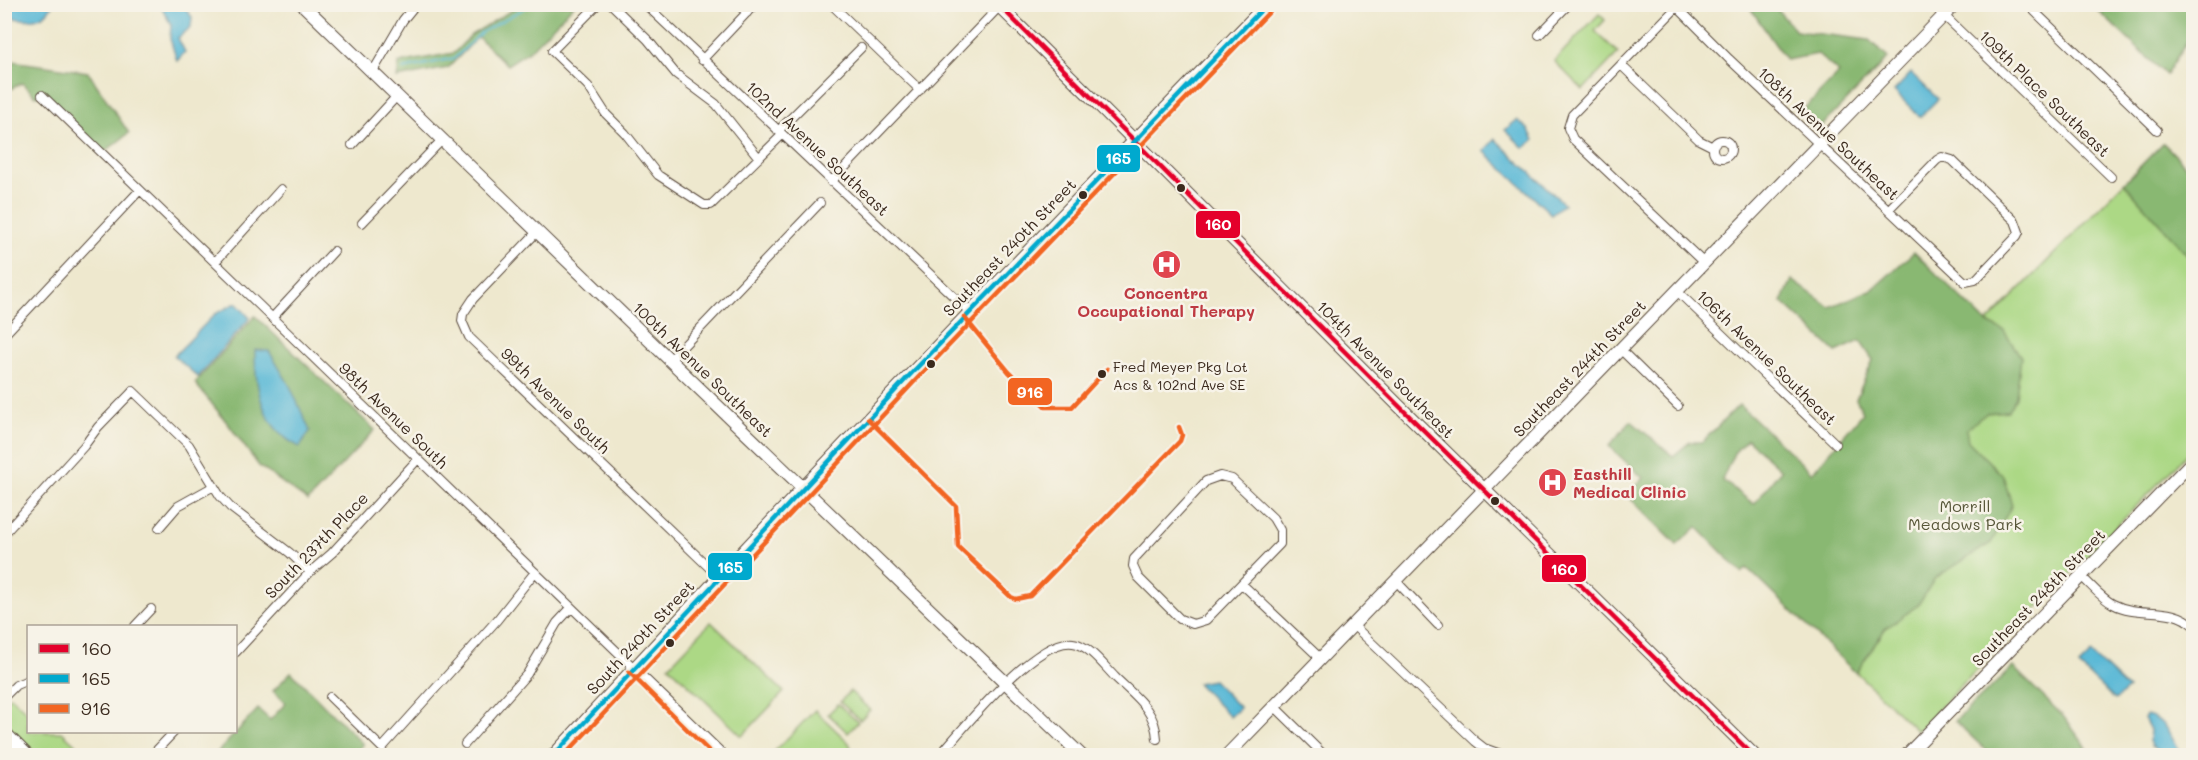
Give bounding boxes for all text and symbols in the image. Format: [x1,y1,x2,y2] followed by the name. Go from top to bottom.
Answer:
[1975,25,2115,161] street label: 109th Place Southeast
[1754,62,1904,204] street label: 108th Avenue Southeast
[742,76,894,220] street label: 102nd Avenue Southeast
[1096,144,1141,173] line badge: 165
[1105,147,1131,168] text: 165
[938,174,1080,320] street label: Southeast 240th Street
[1175,182,1187,194] unlabelled marker
[1077,189,1089,201] unlabelled marker
[1195,210,1241,239] line badge: 160
[1204,213,1232,234] text: 160
[1150,248,1182,280] hospital icon: Concentra Occupational Therapy
[1077,282,1255,321] place label: Concentra Occupational Therapy
[1693,285,1841,429] street label: 106th Avenue Southeast
[1508,295,1650,441] street label: Southeast 244th Street
[1313,296,1459,442] street label: 104th Avenue Southeast
[629,297,777,441] street label: 100th Avenue Southeast
[497,342,615,458] street label: 99th Avenue South
[335,357,453,473] street label: 98th Avenue South
[1113,357,1248,394] place label: Fred Meyer Pkg Lot Acs & 102nd Ave SE
[925,358,937,370] unlabelled marker
[1096,368,1108,380] marker: Fred Meyer Pkg Lot Acs & 102nd Ave SE
[1007,377,1053,406] line badge: 916
[1017,381,1044,402] text: 916
[1573,463,1686,502] place label: Easthill Medical Clinic
[1536,466,1568,498] hospital icon: Easthill Medical Clinic
[260,487,372,603] street label: South 237th Place
[1489,495,1501,507] unlabelled marker
[1908,495,2022,534] park label: Morrill Meadows Park
[1967,524,2109,670] street label: Southeast 248th Street
[707,552,753,581] line badge: 165
[1541,554,1587,583] line badge: 160
[717,556,743,577] text: 165
[1550,558,1578,579] text: 160
[582,575,698,699] street label: South 240th Street
[27,625,237,733] legend
[81,636,111,660] text: 160
[664,637,676,649] unlabelled marker
[81,666,110,690] text: 165
[81,696,111,720] text: 916

